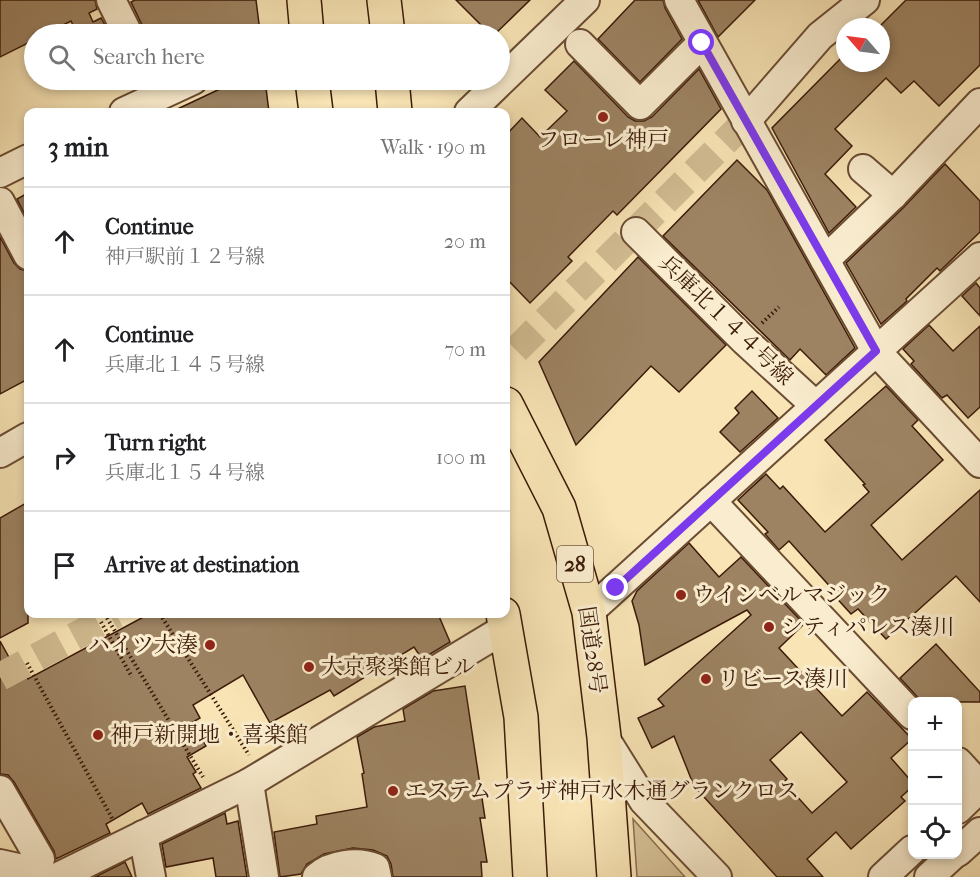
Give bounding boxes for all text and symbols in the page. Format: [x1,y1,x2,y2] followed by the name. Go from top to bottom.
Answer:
[836,18,890,72] north arrow
[24,24,510,90] search box
[688,29,714,55] route start
[45,41,78,74] icon: search
[93,44,205,70] text: Search here
[596,110,610,124] marker: フローレ神戸
[537,127,669,153] place label: フローレ神戸
[48,132,109,163] text: 3 min
[380,136,486,159] text: Walk · 190 m
[105,214,194,240] text: Continue
[48,225,81,258] icon: ahead
[444,230,486,253] text: 20 m
[105,245,265,268] text: 神戸駅前１２号線
[654,250,798,390] street label: 兵庫北１４４号線
[105,322,194,348] text: Continue
[48,333,81,366] icon: ahead
[444,338,486,361] text: 70 m
[105,353,265,376] text: 兵庫北１４５号線
[105,430,206,456] text: Turn right
[48,441,81,474] icon: right
[436,446,486,469] text: 100 m
[105,461,265,484] text: 兵庫北１５４号線
[557,546,593,582] road number: 28
[48,549,81,582] icon: arrive
[105,552,299,578] text: Arrive at destination
[602,574,628,600] route end
[693,582,890,608] place label: ウインベルマジック
[674,588,688,602] marker: ウインベルマジック
[573,604,611,696] street label: 国道28号
[781,614,955,640] place label: シティパレス湊川
[762,620,776,634] marker: シティパレス湊川
[88,632,198,658] place label: ハイツ大湊
[203,638,217,652] marker: ハイツ大湊
[321,654,475,680] place label: 大京聚楽館ビル
[302,660,316,674] marker: 大京聚楽館ビル
[718,666,848,692] place label: リビース湊川
[699,672,713,686] marker: リビース湊川
[908,697,962,859] map controls
[908,697,962,751] button: +
[110,722,308,748] place label: 神戸新開地・喜楽館
[91,728,105,742] marker: 神戸新開地・喜楽館
[908,751,962,805] button: −
[405,778,799,804] place label: エステムプラザ神戸水木通グランクロス
[386,784,400,798] marker: エステムプラザ神戸水木通グランクロス
[908,805,962,859] button: locate

